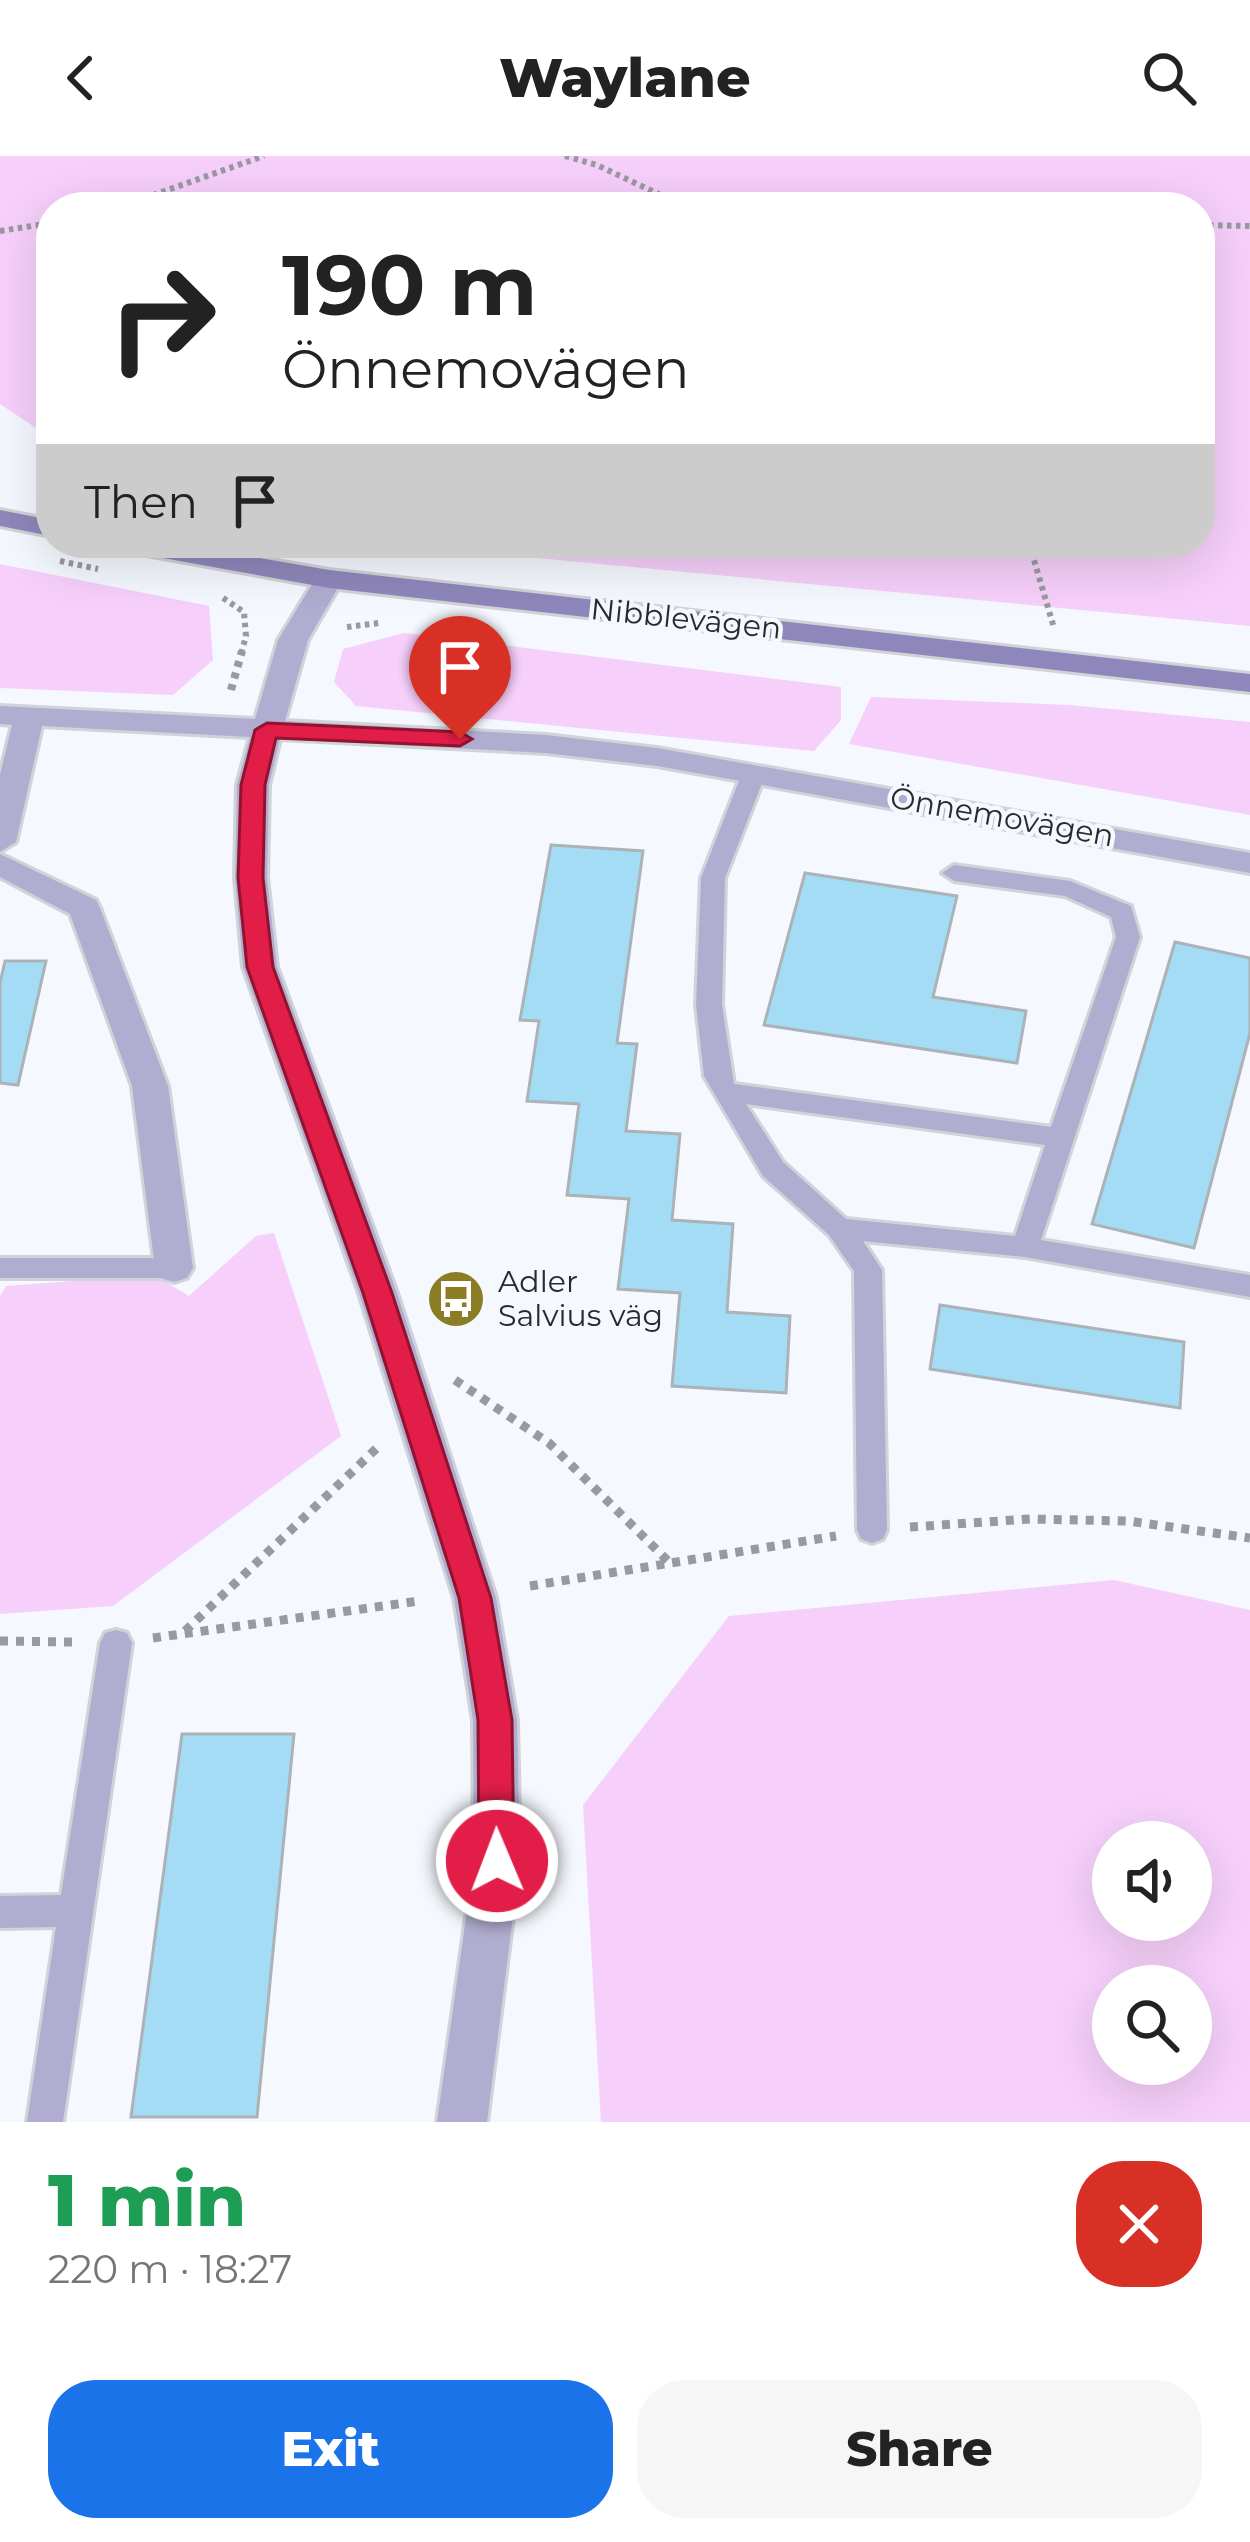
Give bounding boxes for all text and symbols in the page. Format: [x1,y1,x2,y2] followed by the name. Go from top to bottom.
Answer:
[48,45,114,111] icon: back
[499,45,751,111] text: Waylane
[1136,45,1202,111] icon: search
[282,234,537,336] text: 190 m
[84,240,240,396] icon: right
[282,336,689,402] text: Önnemovägen
[222,468,288,534] icon: arrive
[84,474,198,529] text: Then
[589,590,783,647] street label: Nibblevägen
[409,616,511,739] pin
[427,634,493,700] icon: arrive
[887,779,1117,854] street label: Önnemovägen
[498,1263,663,1334] place label: Adler Salvius väg
[425,1268,487,1330] bus stop icon: Adler Salvius väg
[434,1798,560,1924] position arrow
[1092,1821,1212,2085] map controls
[1092,1821,1212,1941] button: sound
[1092,1965,1212,2085] button: search
[48,2156,246,2244] text: 1 min
[1076,2161,1202,2287] button: close
[48,2245,292,2293] text: 220 m · 18:27
[48,2380,613,2518] button: Exit
[637,2380,1202,2518] button: Share

